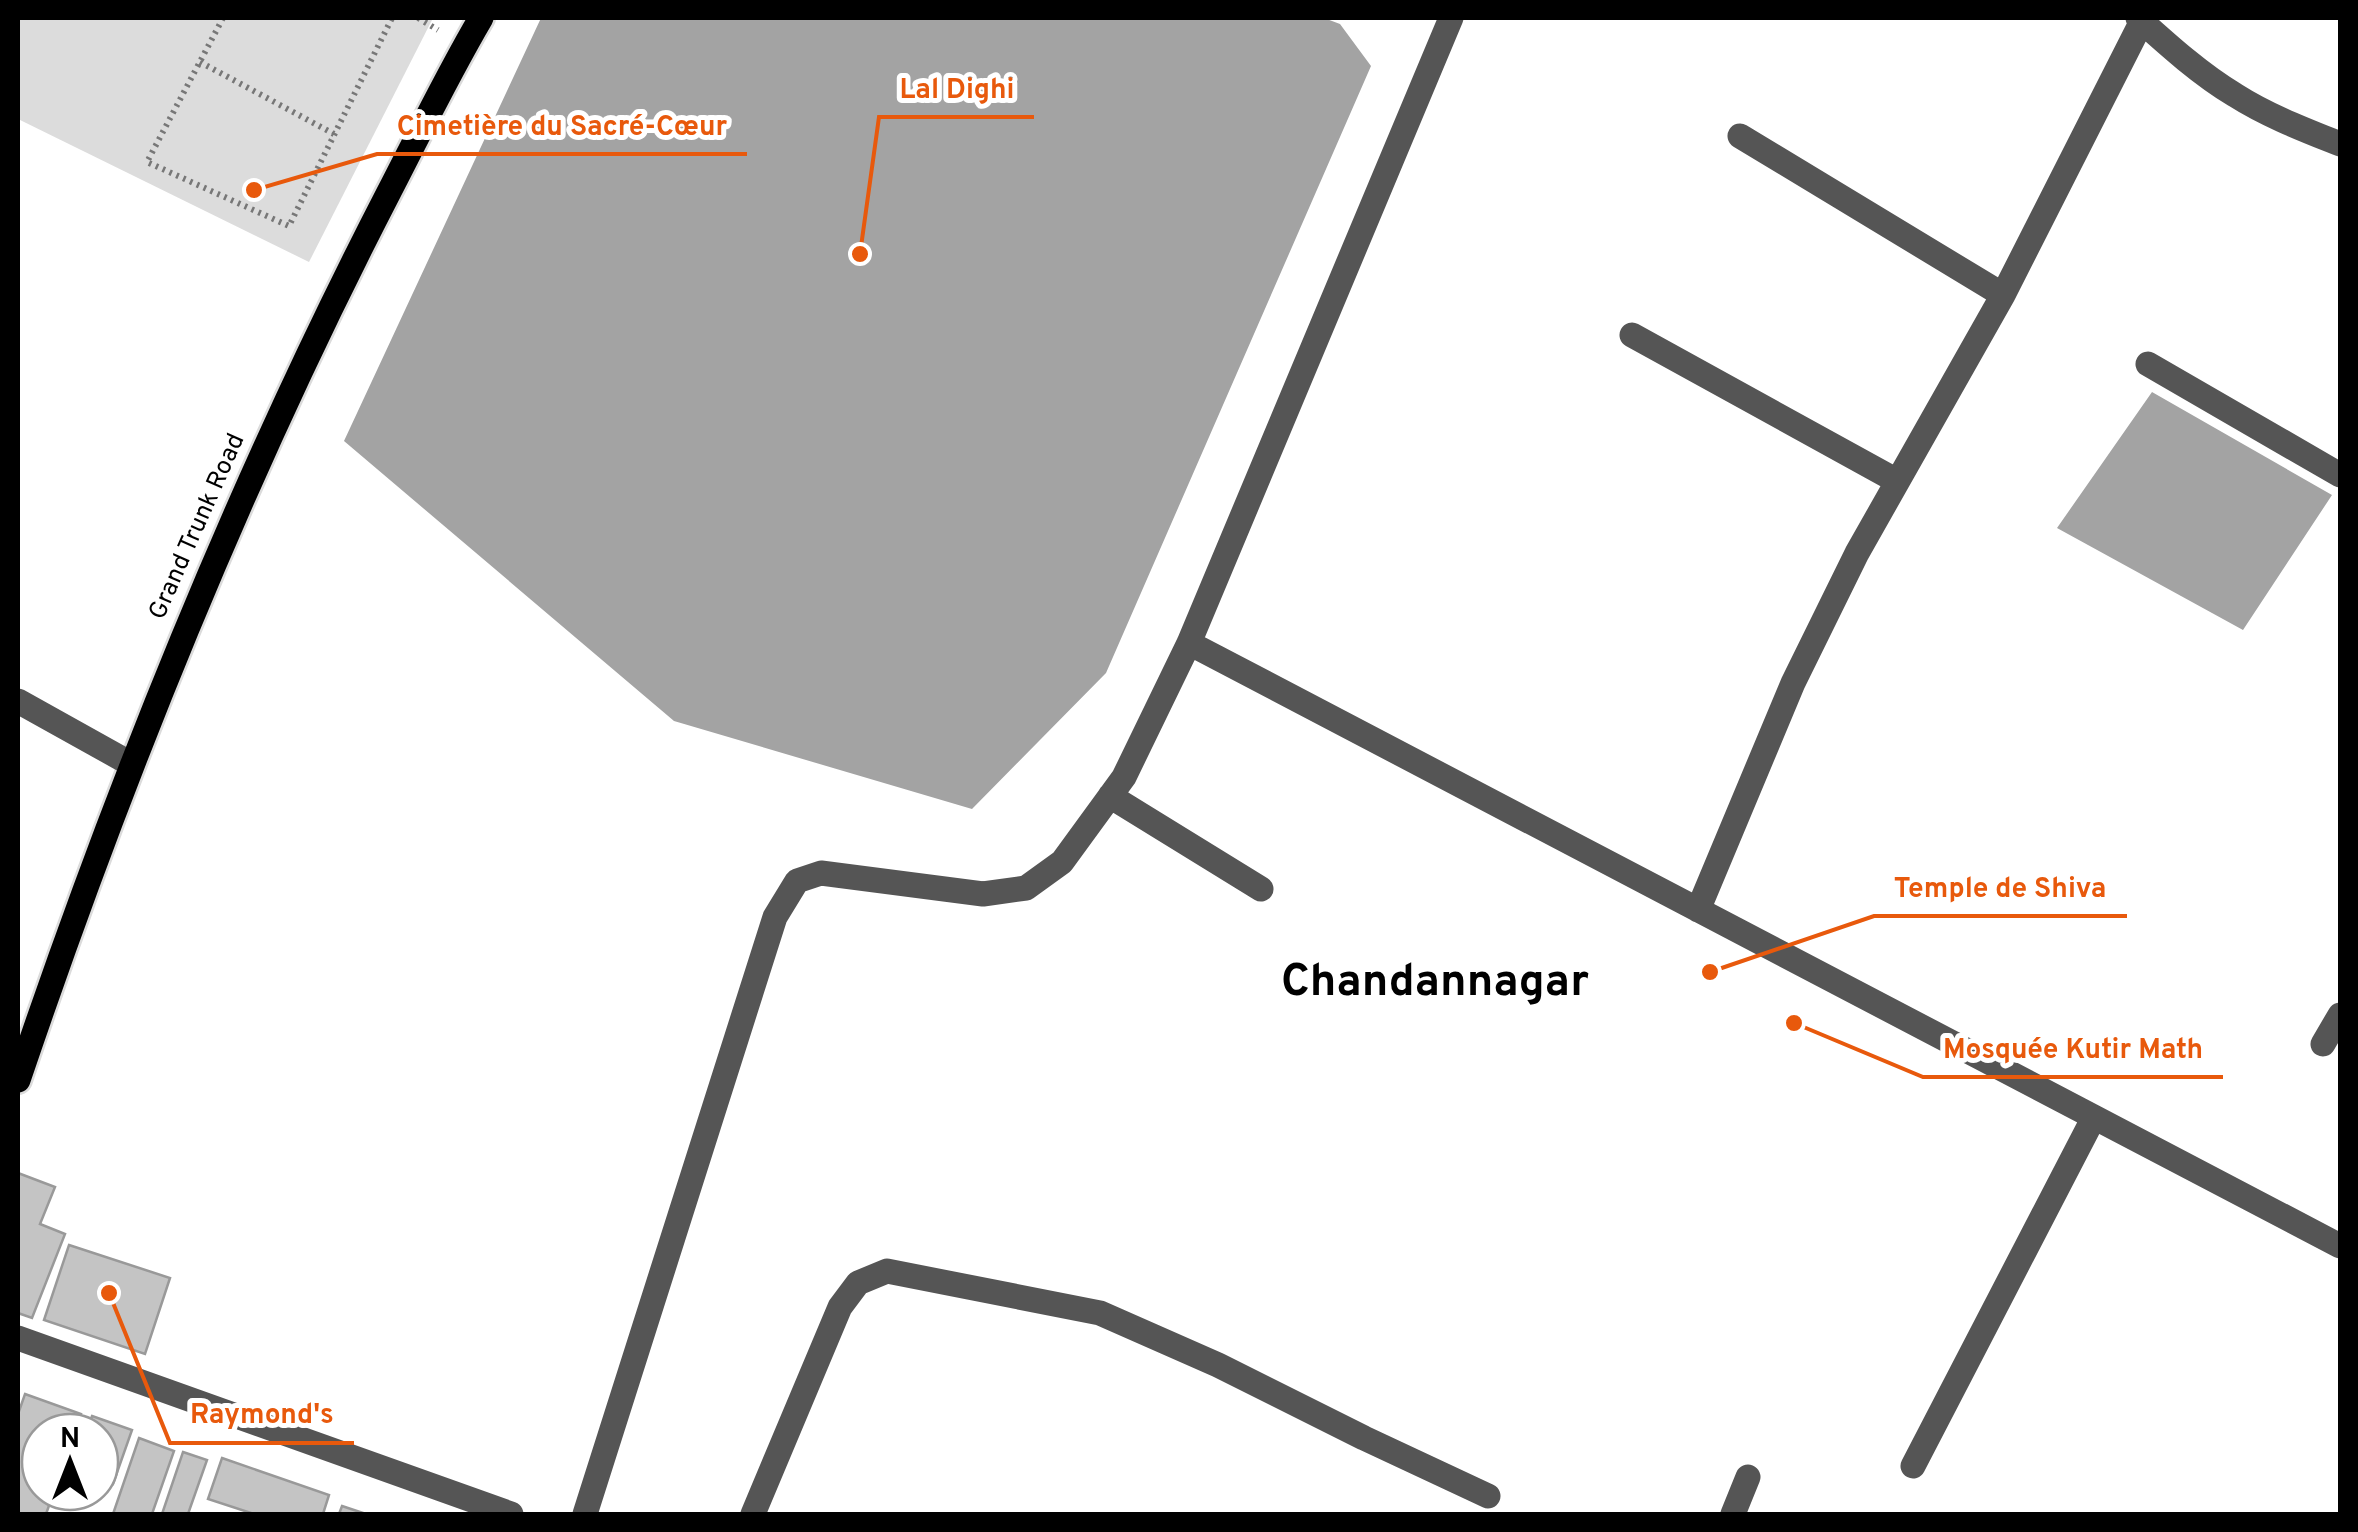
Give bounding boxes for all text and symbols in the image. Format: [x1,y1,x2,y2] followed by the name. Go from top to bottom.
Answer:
[879,59,1034,117] callout: Lal Dighi
[899,73,1015,109] text: Lal Dighi
[377,96,747,154] callout: Cimetière du Sacré-Cœur
[397,110,728,146] text: Cimetière du Sacré-Cœur
[143,429,253,625] street label: Grand Trunk Road
[1874,858,2127,916] callout: Temple de Shiva
[1894,872,2106,908] text: Temple de Shiva
[1281,955,1589,1012] district label: Chandannagar
[1923,1019,2223,1077] callout: Mosquée Kutir Math
[1943,1033,2203,1069] text: Mosquée Kutir Math
[170,1385,354,1443] callout: Raymond's
[190,1398,334,1434] text: Raymond's
[20,1412,120,1512] north arrow
[60,1422,80,1458] text: N

